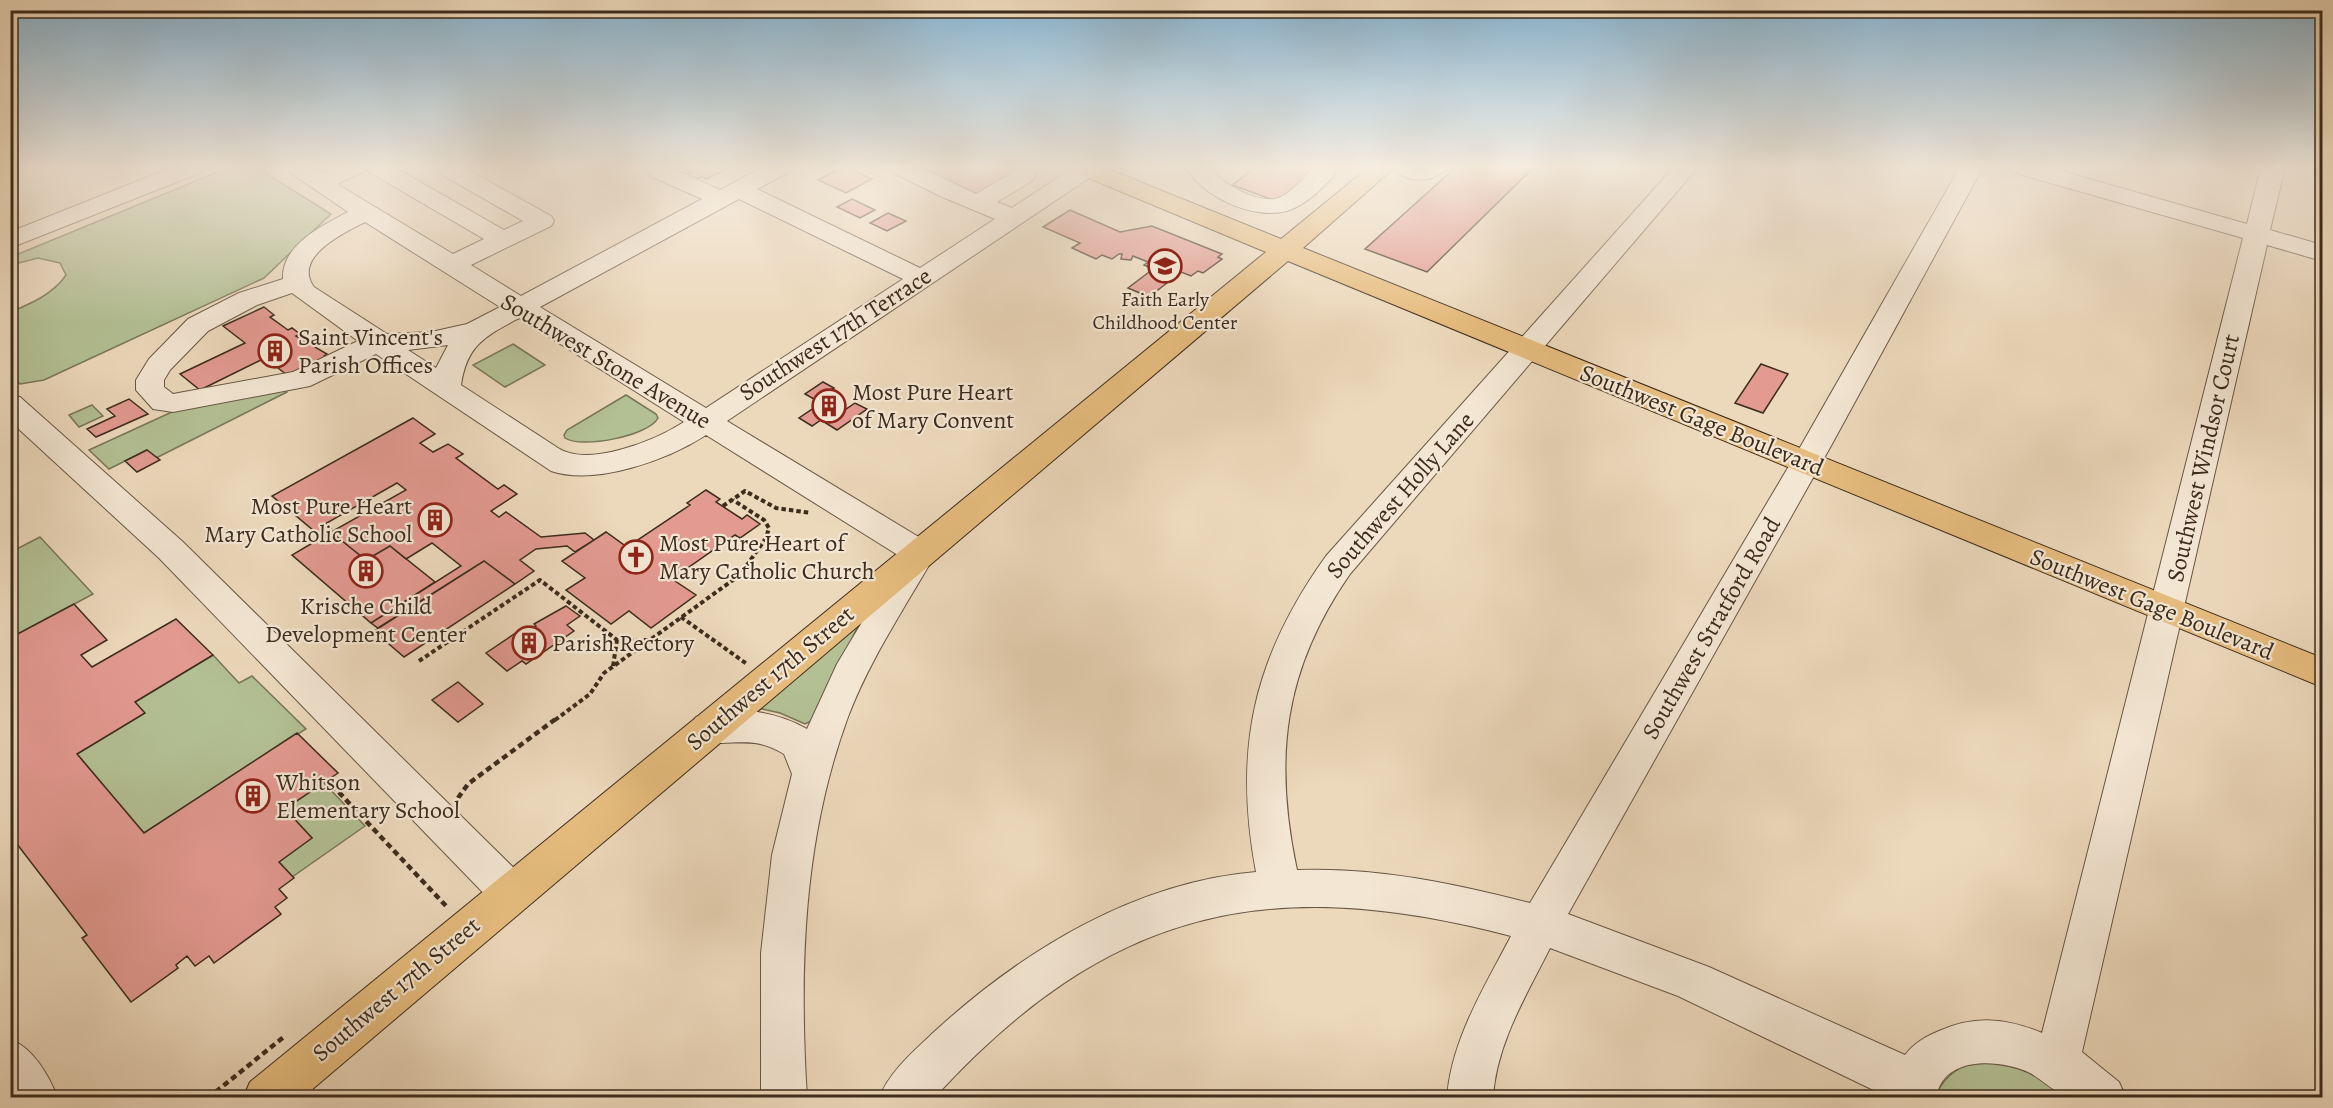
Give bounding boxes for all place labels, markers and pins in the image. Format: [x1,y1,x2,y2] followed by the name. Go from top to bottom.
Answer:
[1147,248,1183,284] school or university icon: Faith Early Childhood Center
[1092,286,1238,336] place label: Faith Early Childhood Center
[298,321,443,381] place label: Saint Vincent's Parish Offices
[257,333,293,369] building icon: Saint Vincent's Parish Offices
[852,376,1014,436] place label: Most Pure Heart of Mary Convent
[811,388,847,424] building icon: Most Pure Heart of Mary Convent
[204,490,412,550] place label: Most Pure Heart Mary Catholic School
[417,502,453,538] building icon: Most Pure Heart Mary Catholic School
[659,527,875,587] place label: Most Pure Heart of Mary Catholic Church
[618,539,654,575] church icon: Most Pure Heart of Mary Catholic Church
[348,553,384,589] building icon: Krische Child Development Center
[265,590,467,650] place label: Krische Child Development Center
[511,625,547,661] building icon: Parish Rectory
[552,627,694,659] place label: Parish Rectory
[275,766,460,826] place label: Whitson Elementary School
[235,778,271,814] building icon: Whitson Elementary School

